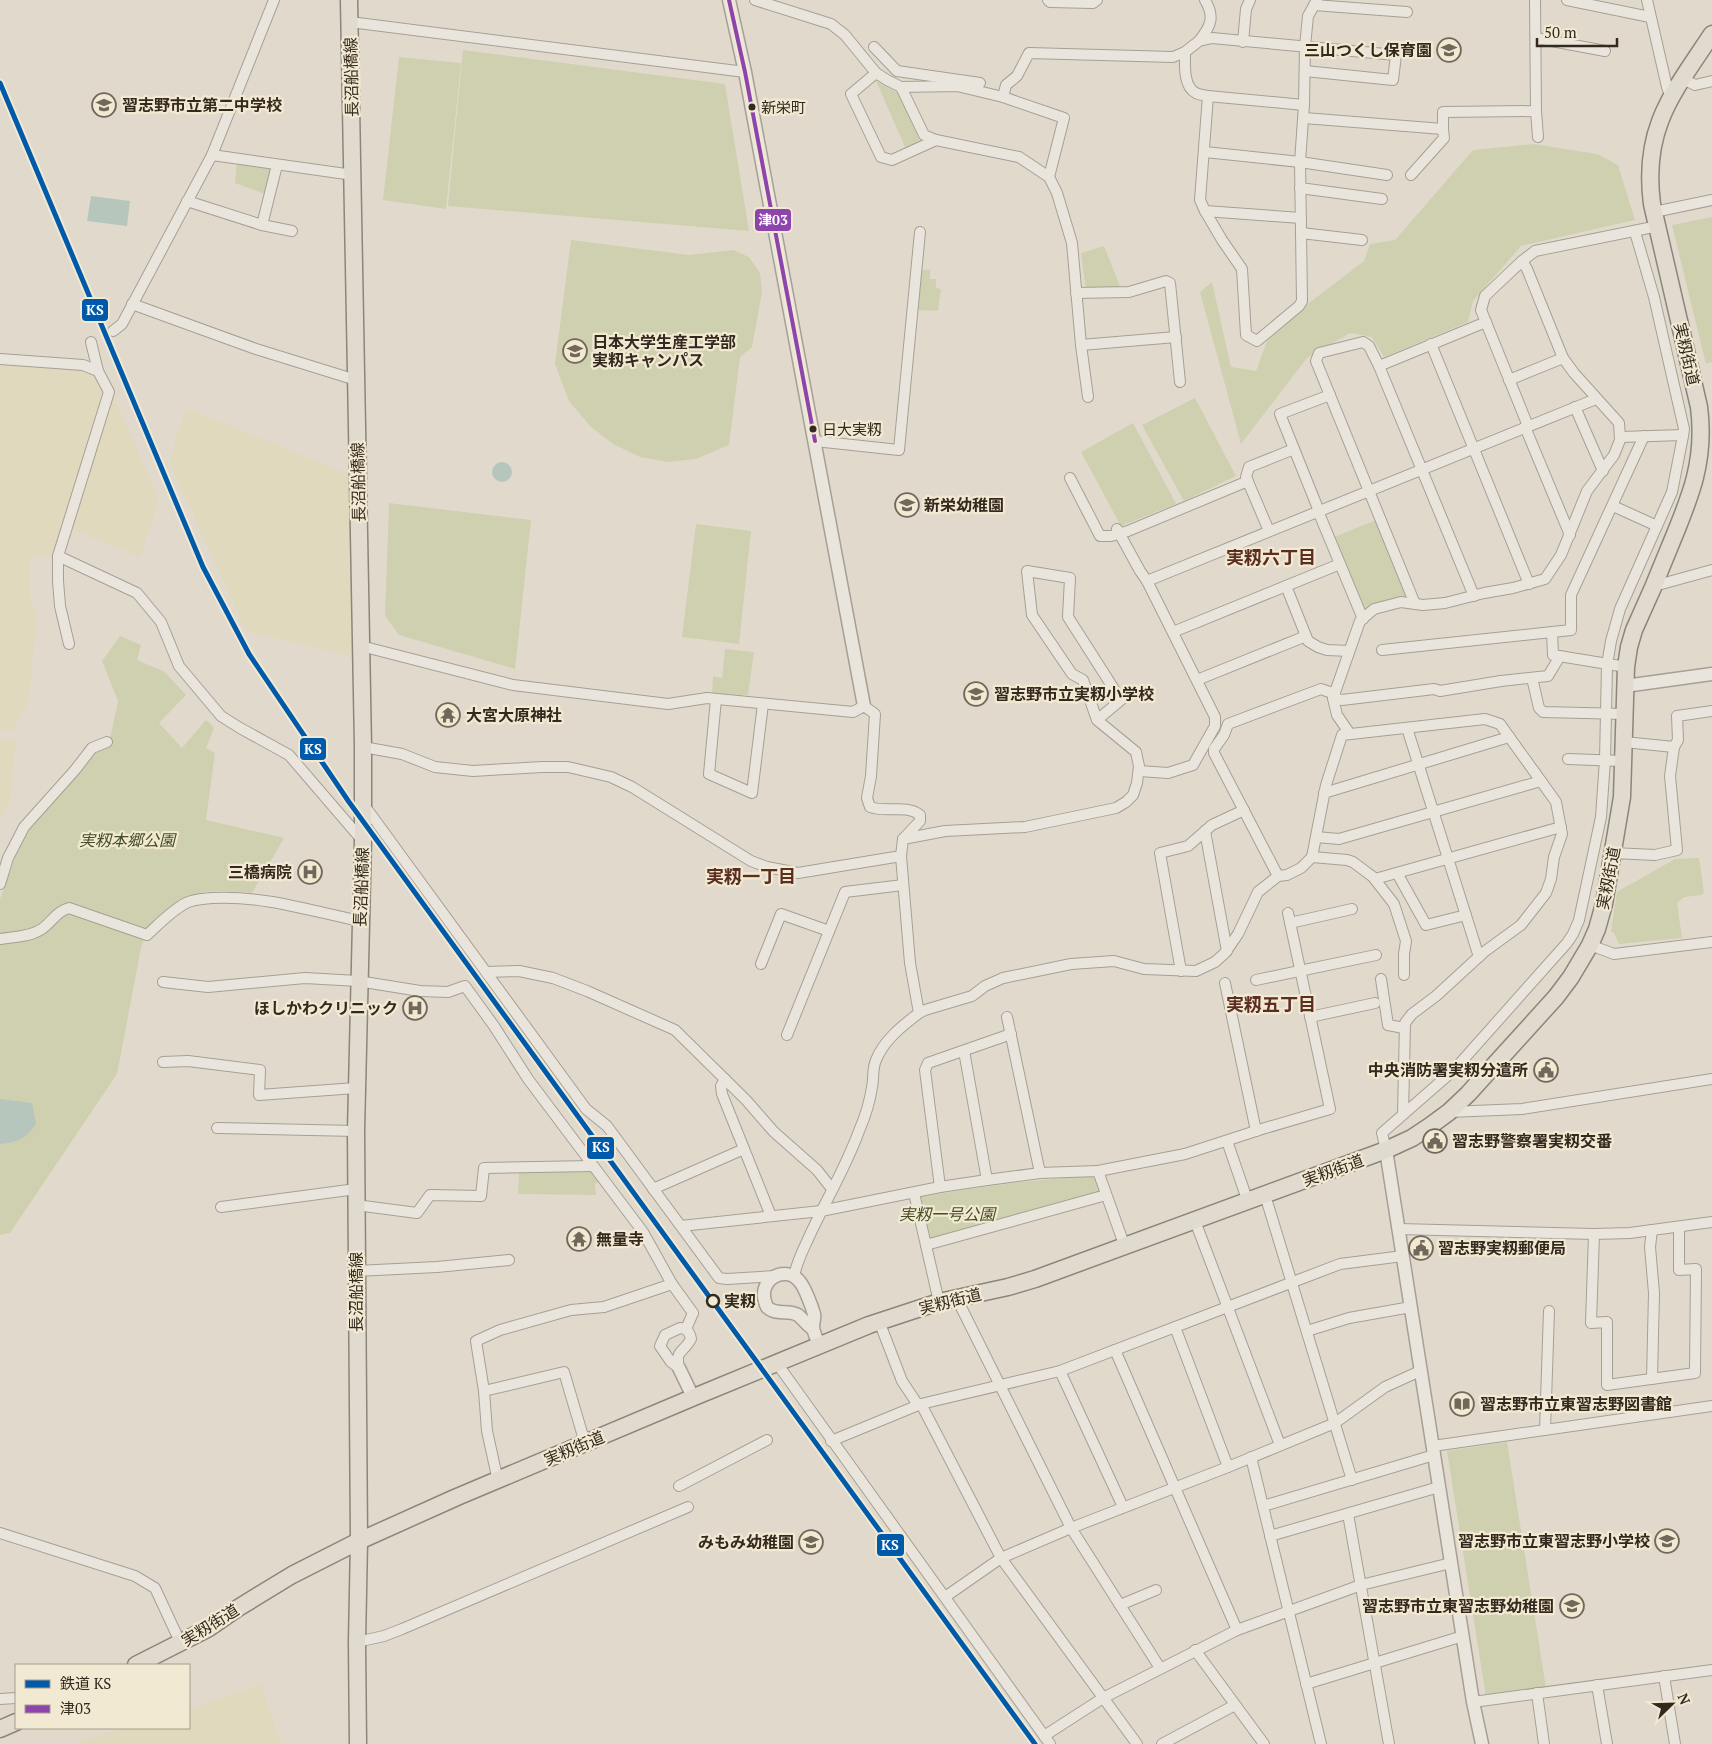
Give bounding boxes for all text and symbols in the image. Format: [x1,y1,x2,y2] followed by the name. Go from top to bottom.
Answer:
[1537,15,1617,47] scale bar
[1544,22,1577,42] text: 50 m
[339,37,363,117] street label: 長沼船橋線
[1436,37,1462,63] school or university icon: 三山つくし保育園
[1304,39,1432,61] place label: 三山つくし保育園
[91,92,117,118] school or university icon: 習志野市立第二中学校
[122,94,282,116] place label: 習志野市立第二中学校
[761,97,806,117] place label: 新栄町
[747,102,757,112] marker: 新栄町
[754,208,792,232] line badge: 津03
[758,210,788,229] text: 津03
[81,298,109,322] line badge: KS
[86,300,104,319] text: KS
[1669,320,1705,388] street label: 実籾街道
[592,331,736,371] place label: 日本大学生産工学部 実籾キャンパス
[562,338,588,364] school or university icon: 日本大学生産工学部 実籾キャンパス
[822,419,882,439] place label: 日大実籾
[808,424,818,434] marker: 日大実籾
[346,442,370,522] street label: 長沼船橋線
[894,492,920,518] school or university icon: 新栄幼稚園
[924,494,1004,516] place label: 新栄幼稚園
[1226,545,1316,569] district label: 実籾六丁目
[963,681,989,707] school or university icon: 習志野市立実籾小学校
[994,683,1154,705] place label: 習志野市立実籾小学校
[435,702,461,728] temple icon: 大宮大原神社
[466,704,562,726] place label: 大宮大原神社
[299,737,327,761] line badge: KS
[304,739,322,758] text: KS
[79,829,177,851] park label: 実籾本郷公園
[1591,844,1625,912] street label: 実籾街道
[349,847,373,927] street label: 長沼船橋線
[297,859,323,885] hospital icon: 三橋病院
[228,861,292,883] place label: 三橋病院
[706,864,796,888] district label: 実籾一丁目
[1226,992,1316,1016] district label: 実籾五丁目
[402,995,428,1021] hospital icon: ほしかわクリニック
[254,997,398,1019] place label: ほしかわクリニック
[1533,1057,1559,1083] public building icon: 中央消防署実籾分遣所
[1368,1059,1528,1081] place label: 中央消防署実籾分遣所
[1422,1128,1448,1154] public building icon: 習志野警察署実籾交番
[1452,1130,1612,1152] place label: 習志野警察署実籾交番
[586,1136,615,1160] line badge: KS
[592,1137,610,1156] text: KS
[1299,1149,1367,1191] street label: 実籾街道
[899,1203,997,1225] park label: 実籾一号公園
[566,1226,592,1252] temple icon: 無量寺
[596,1228,644,1250] place label: 無量寺
[1408,1235,1434,1261] public building icon: 習志野実籾郵便局
[1438,1237,1566,1259] place label: 習志野実籾郵便局
[345,1252,367,1332] street label: 長沼船橋線
[916,1283,984,1319] street label: 実籾街道
[724,1290,756,1312] place label: 実籾
[706,1294,720,1308] marker: 実籾
[1449,1391,1475,1417] library icon: 習志野市立東習志野図書館
[1480,1393,1672,1415] place label: 習志野市立東習志野図書館
[540,1425,608,1471] street label: 実籾街道
[1654,1528,1680,1554] school or university icon: 習志野市立東習志野小学校
[798,1529,824,1555] school or university icon: みもみ幼稚園
[1458,1530,1650,1552] place label: 習志野市立東習志野小学校
[698,1531,794,1553] place label: みもみ幼稚園
[876,1533,905,1557] line badge: KS
[881,1535,899,1554] text: KS
[1559,1593,1585,1619] school or university icon: 習志野市立東習志野幼稚園
[1362,1595,1554,1617] place label: 習志野市立東習志野幼稚園
[177,1599,243,1651] street label: 実籾街道
[15,1664,190,1729] legend
[60,1673,111,1693] text: 鉄道 KS
[1647,1679,1697,1729] north arrow
[1674,1690,1695,1708] text: N
[60,1698,91,1718] text: 津03

